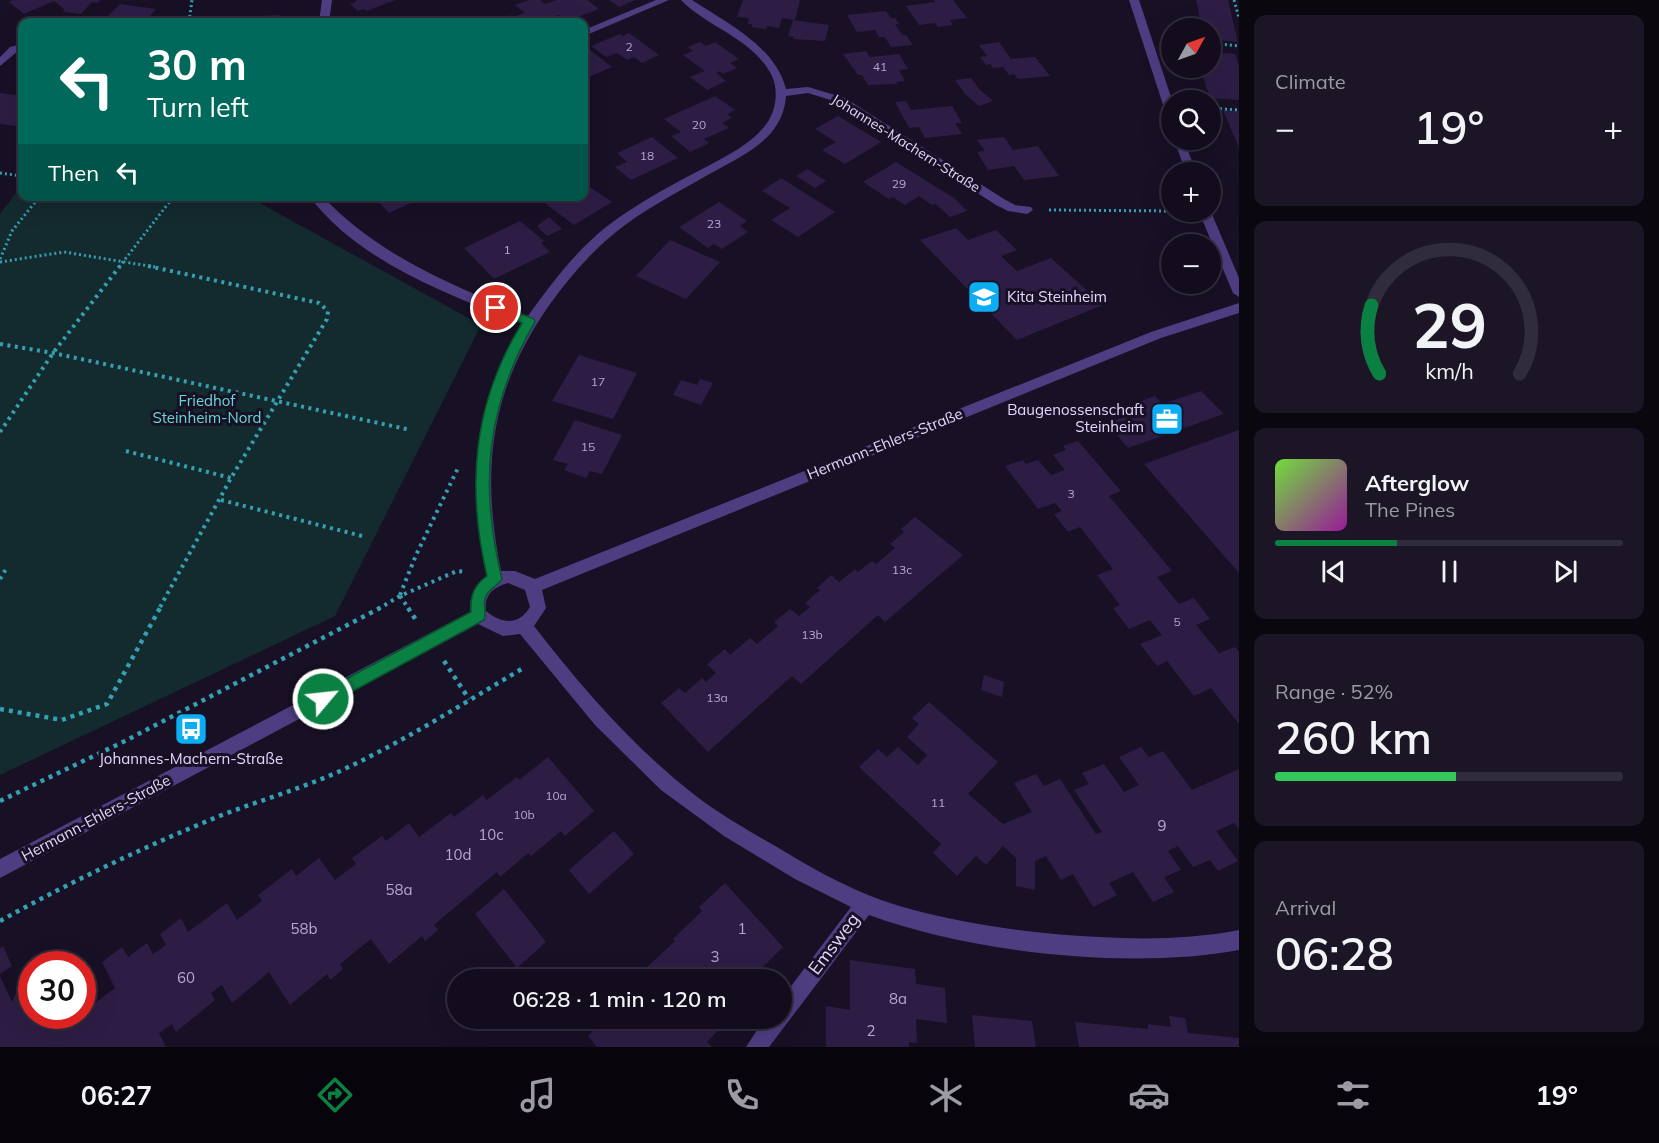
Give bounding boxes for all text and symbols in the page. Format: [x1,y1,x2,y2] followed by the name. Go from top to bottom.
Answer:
[1161,18,1221,78] north arrow
[1161,18,1221,294] map controls
[147,38,247,91] text: 30 m
[625,39,633,54] house number: 2
[48,42,126,120] icon: left
[873,59,887,74] house number: 41
[1275,69,1346,94] text: Climate
[147,90,249,124] text: Turn left
[828,90,984,196] street label: Johannes-Machern-Straße
[1161,90,1221,150] button: search
[1414,99,1484,155] text: 19°
[1275,107,1295,148] text: −
[1603,107,1623,148] text: +
[692,117,706,132] house number: 20
[640,148,654,163] house number: 18
[111,156,144,189] icon: left
[48,159,99,187] text: Then
[1161,162,1221,222] button: +
[892,176,906,191] house number: 29
[707,216,721,231] house number: 23
[1161,234,1221,294] button: −
[503,242,511,257] house number: 1
[966,279,1002,315] school or university icon: Kita Steinheim
[470,282,521,333] pin
[1412,285,1486,364] text: 29
[1007,287,1107,306] place label: Kita Steinheim
[479,291,512,324] icon: arrive
[1425,358,1473,385] text: km/h
[591,374,605,389] house number: 17
[152,391,262,427] park label: Friedhof Steinheim-Nord
[1007,400,1144,436] place label: Baugenossenschaft Steinheim
[1149,401,1185,437] office icon: Baugenossenschaft Steinheim
[804,404,965,483] street label: Hermann-Ehlers-Straße
[581,439,595,454] house number: 15
[1365,469,1469,497] text: Afterglow
[1067,486,1075,501] house number: 3
[1365,497,1455,522] text: The Pines
[1317,555,1350,588] icon: previous
[1433,555,1466,588] icon: pause
[1549,555,1582,588] icon: next
[892,562,912,577] house number: 13c
[1173,614,1181,629] house number: 5
[801,627,823,642] house number: 13b
[291,667,355,731] position arrow
[1275,679,1393,704] text: Range · 52%
[706,690,728,705] house number: 13a
[1275,709,1432,765] text: 260 km
[173,711,209,747] bus stop icon: Johannes-Machern-Straße
[99,749,283,768] place label: Johannes-Machern-Straße
[18,770,174,865] street label: Hermann-Ehlers-Straße
[545,788,567,803] house number: 10a
[931,795,945,810] house number: 11
[513,807,535,822] house number: 10b
[1157,816,1167,835] house number: 9
[478,825,504,844] house number: 10c
[444,845,472,864] house number: 10d
[385,880,413,899] house number: 58a
[1275,895,1336,920] text: Arrival
[803,908,864,979] street label: Emsweg
[290,919,318,938] house number: 58b
[737,919,747,938] house number: 1
[1275,925,1394,981] text: 06:28
[710,947,720,966] house number: 3
[18,951,96,1029] speed limit sign: 30
[177,968,195,987] house number: 60
[512,985,727,1013] text: 06:28 · 1 min · 120 m
[889,989,907,1008] house number: 8a
[866,1021,876,1040] house number: 2
[314,1074,356,1116] icon: directions
[517,1074,559,1116] icon: music
[721,1074,763,1116] icon: phone
[925,1074,967,1116] icon: climate
[1128,1074,1170,1116] icon: car
[1332,1074,1374,1116] icon: filters
[81,1078,152,1112] text: 06:27
[1535,1078,1578,1112] text: 19°

